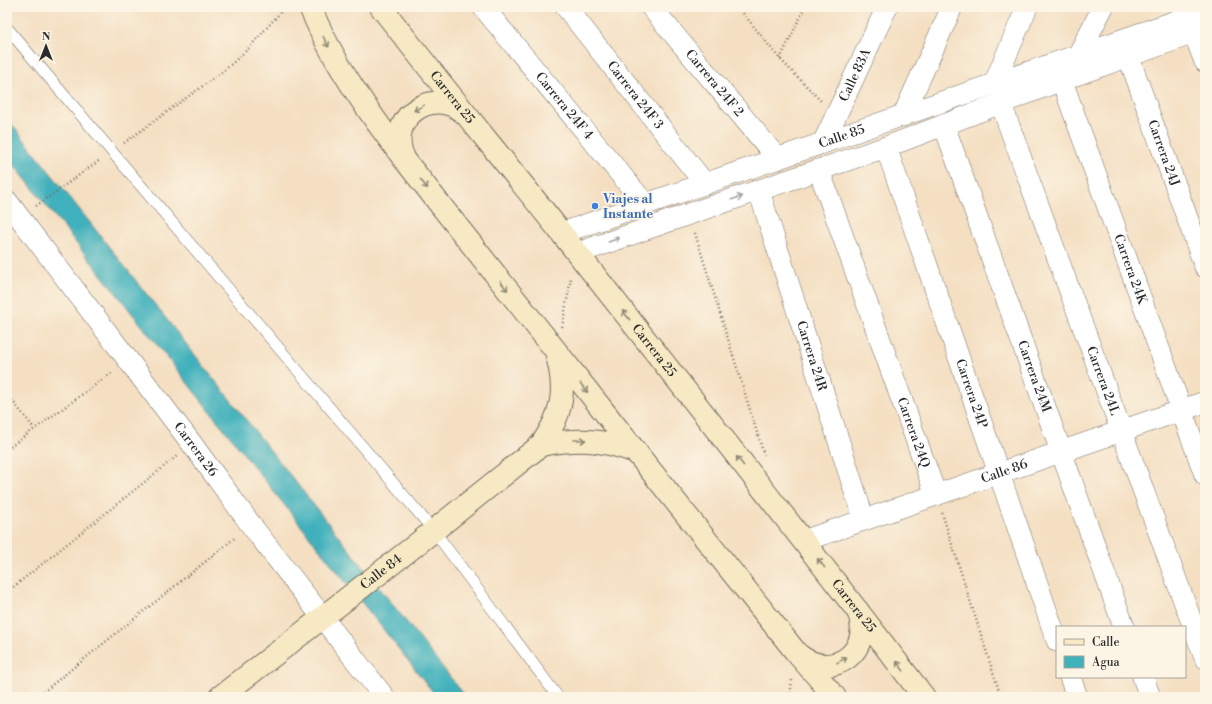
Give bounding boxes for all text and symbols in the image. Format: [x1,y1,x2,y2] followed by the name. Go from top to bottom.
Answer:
[26,26,66,66] north arrow
[42,30,51,44] text: N
[323,36,331,48] one-way arrow
[836,45,875,104] street label: Calle 83A
[682,46,747,120] street label: Carrera 24F 2
[604,58,667,132] street label: Carrera 24F 3
[426,68,478,127] street label: Carrera 25
[532,69,597,143] street label: Carrera 24F 4
[413,105,425,112] one-way arrow
[1144,118,1183,188] street label: Carrera 24J
[817,121,867,152] street label: Calle 85
[419,178,428,189] one-way arrow
[602,191,653,222] place label: Viajes al Instante
[731,194,744,201] one-way arrow
[590,201,600,211] marker: Viajes al Instante
[1110,232,1151,308] street label: Carrera 24K
[608,236,620,244] one-way arrow
[500,280,509,291] one-way arrow
[621,309,630,320] one-way arrow
[793,319,831,394] street label: Carrera 24R
[628,321,680,380] street label: Carrera 25
[1014,338,1054,415] street label: Carrera 24M
[1083,344,1123,418] street label: Carrera 24L
[952,357,991,431] street label: Carrera 24P
[580,382,589,393] one-way arrow
[893,395,934,470] street label: Carrera 24Q
[170,419,221,480] street label: Carrera 26
[573,436,586,444] one-way arrow
[736,456,745,467] one-way arrow
[979,456,1030,487] street label: Calle 86
[357,551,405,593] street label: Calle 84
[816,558,825,569] one-way arrow
[828,576,879,636] street label: Carrera 25
[1056,626,1186,678] legend
[1092,635,1119,650] text: Calle
[1091,655,1121,670] text: Agua
[836,656,848,663] one-way arrow
[896,661,905,672] one-way arrow

